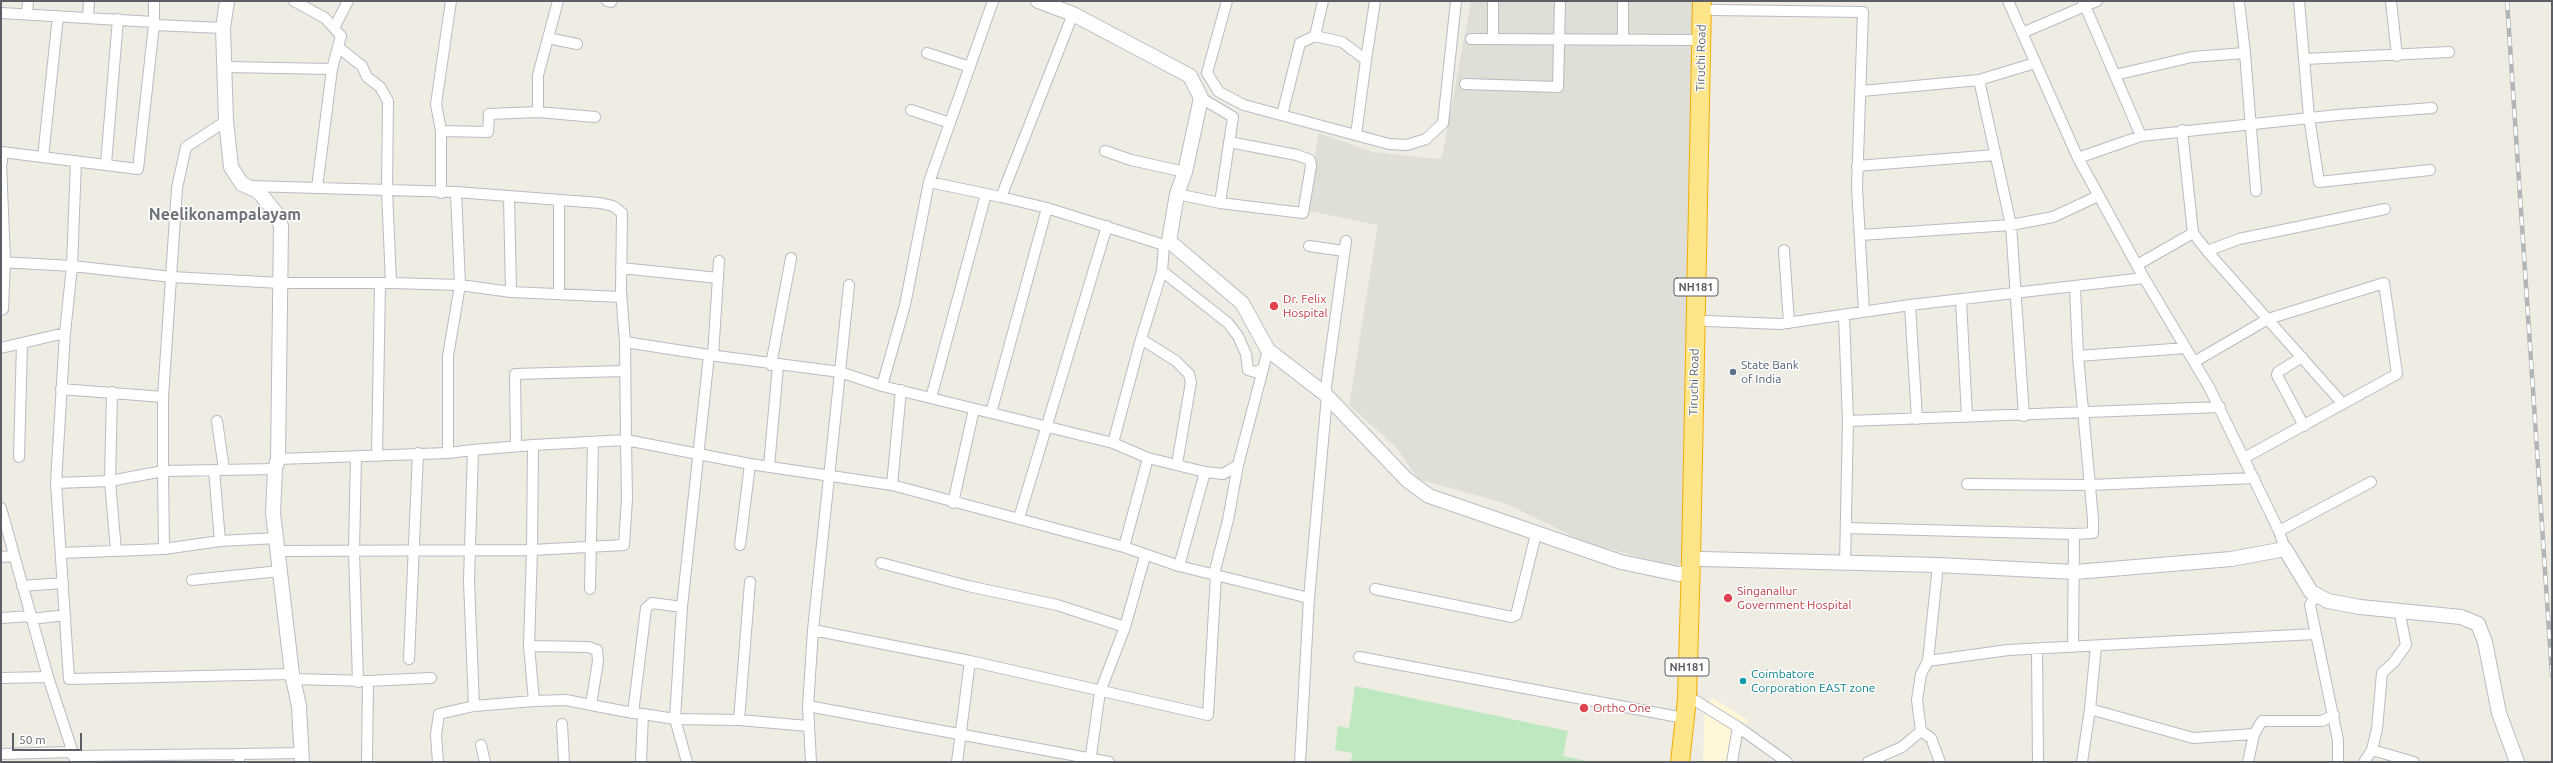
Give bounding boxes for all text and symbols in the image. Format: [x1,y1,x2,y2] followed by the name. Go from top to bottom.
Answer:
[1693,24,1709,92] street label: Tiruchi Road
[149,205,301,225] district label: Neelikonampalayam
[1674,278,1718,296] road number: NH181
[1283,292,1328,320] place label: Dr. Felix Hospital
[1268,300,1280,312] marker: Dr. Felix Hospital
[1686,348,1702,416] street label: Tiruchi Road
[1741,358,1799,386] place label: State Bank of India
[1728,367,1738,377] marker: State Bank of India
[1737,584,1852,612] place label: Singanallur Government Hospital
[1722,592,1734,604] marker: Singanallur Government Hospital
[1665,658,1709,676] road number: NH181
[1751,667,1875,695] place label: Coimbatore Corporation EAST zone
[1738,676,1748,686] marker: Coimbatore Corporation EAST zone
[1593,701,1651,715] place label: Ortho One
[1578,702,1590,714] marker: Ortho One
[14,725,84,751] scale bar
[19,733,46,746] text: 50 m

